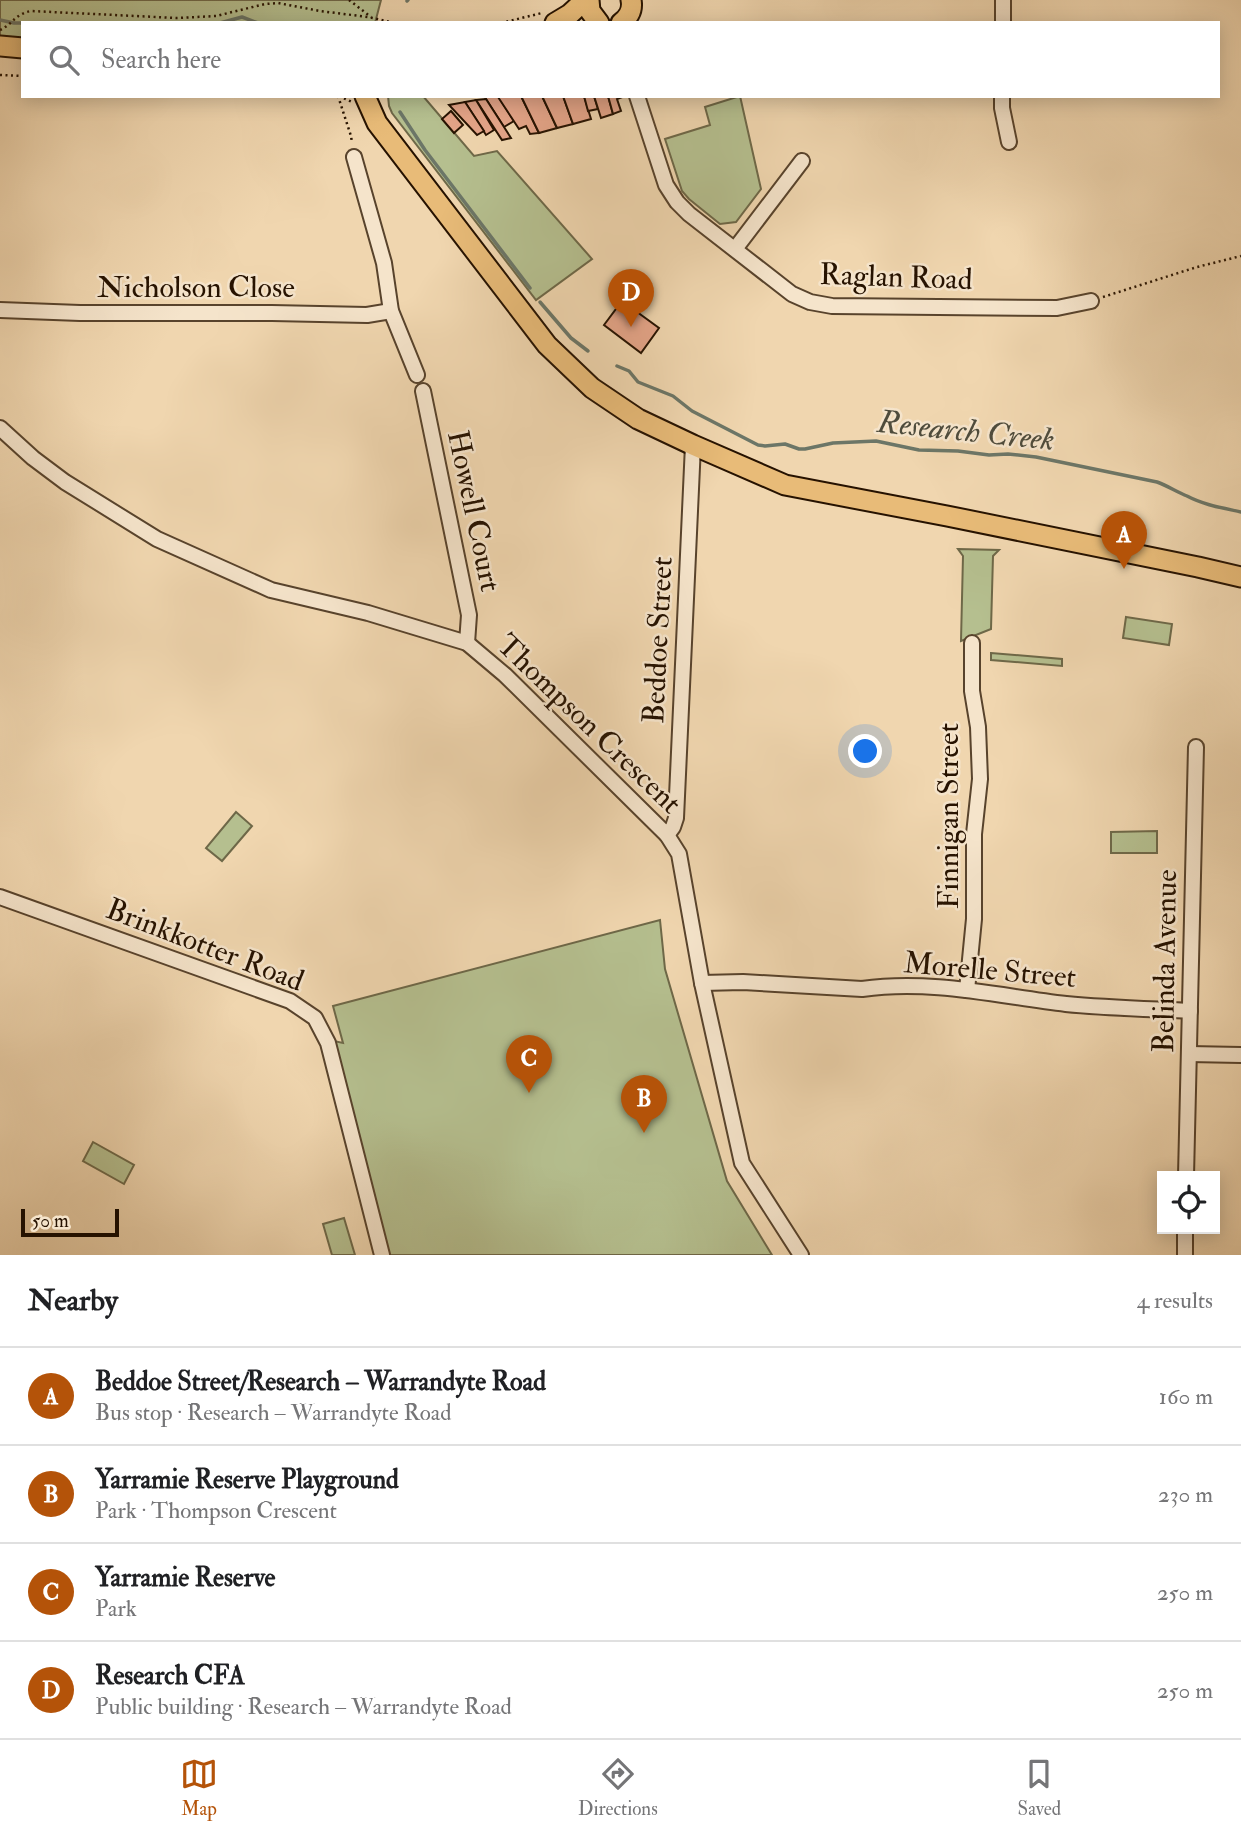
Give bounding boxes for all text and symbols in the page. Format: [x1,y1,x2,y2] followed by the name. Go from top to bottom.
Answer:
[21,21,1220,98] search box
[45,41,83,79] icon: search
[101,44,221,76] text: Search here
[819,256,973,298] street label: Raglan Road
[97,269,295,306] street label: Nicholson Close
[608,269,654,327] pin: D
[874,402,1057,460] water label: Research Creek
[439,427,509,595] street label: Howell Court
[1101,511,1147,569] pin: A
[635,555,681,725] street label: Beddoe Street
[489,626,689,822] street label: Thompson Crescent
[930,722,967,909] street label: Finnigan Street
[848,734,882,768] your location
[1145,869,1185,1053] street label: Belinda Avenue
[101,890,309,1000] street label: Brinkkotter Road
[902,944,1078,996] street label: Morelle Street
[506,1035,552,1093] pin: C
[621,1075,667,1133] pin: B
[1157,1171,1220,1234] map controls
[1157,1171,1220,1234] button: locate
[21,1206,119,1238] scale bar
[32,1209,69,1233] text: 50 m
[28,1282,118,1319] text: Nearby
[1137,1286,1213,1315] text: 4 results
[95,1366,546,1398] text: Beddoe Street/Research – Warrandyte Road
[44,1382,58,1411] text: A
[1159,1382,1213,1411] text: 160 m
[95,1398,452,1427] text: Bus stop · Research – Warrandyte Road
[95,1464,399,1496] text: Yarramie Reserve Playground
[43,1480,59,1509] text: B
[1158,1480,1213,1509] text: 230 m
[95,1496,337,1525] text: Park · Thompson Crescent
[95,1562,275,1594] text: Yarramie Reserve
[43,1578,59,1607] text: C
[1157,1578,1213,1607] text: 250 m
[95,1594,137,1623] text: Park
[95,1660,245,1692] text: Research CFA
[42,1676,60,1705] text: D
[1157,1676,1213,1705] text: 250 m
[95,1692,512,1721] text: Public building · Research – Warrandyte Road
[180,1755,218,1821] tab: Map
[578,1755,658,1821] tab: Directions
[1018,1755,1061,1821] tab: Saved

